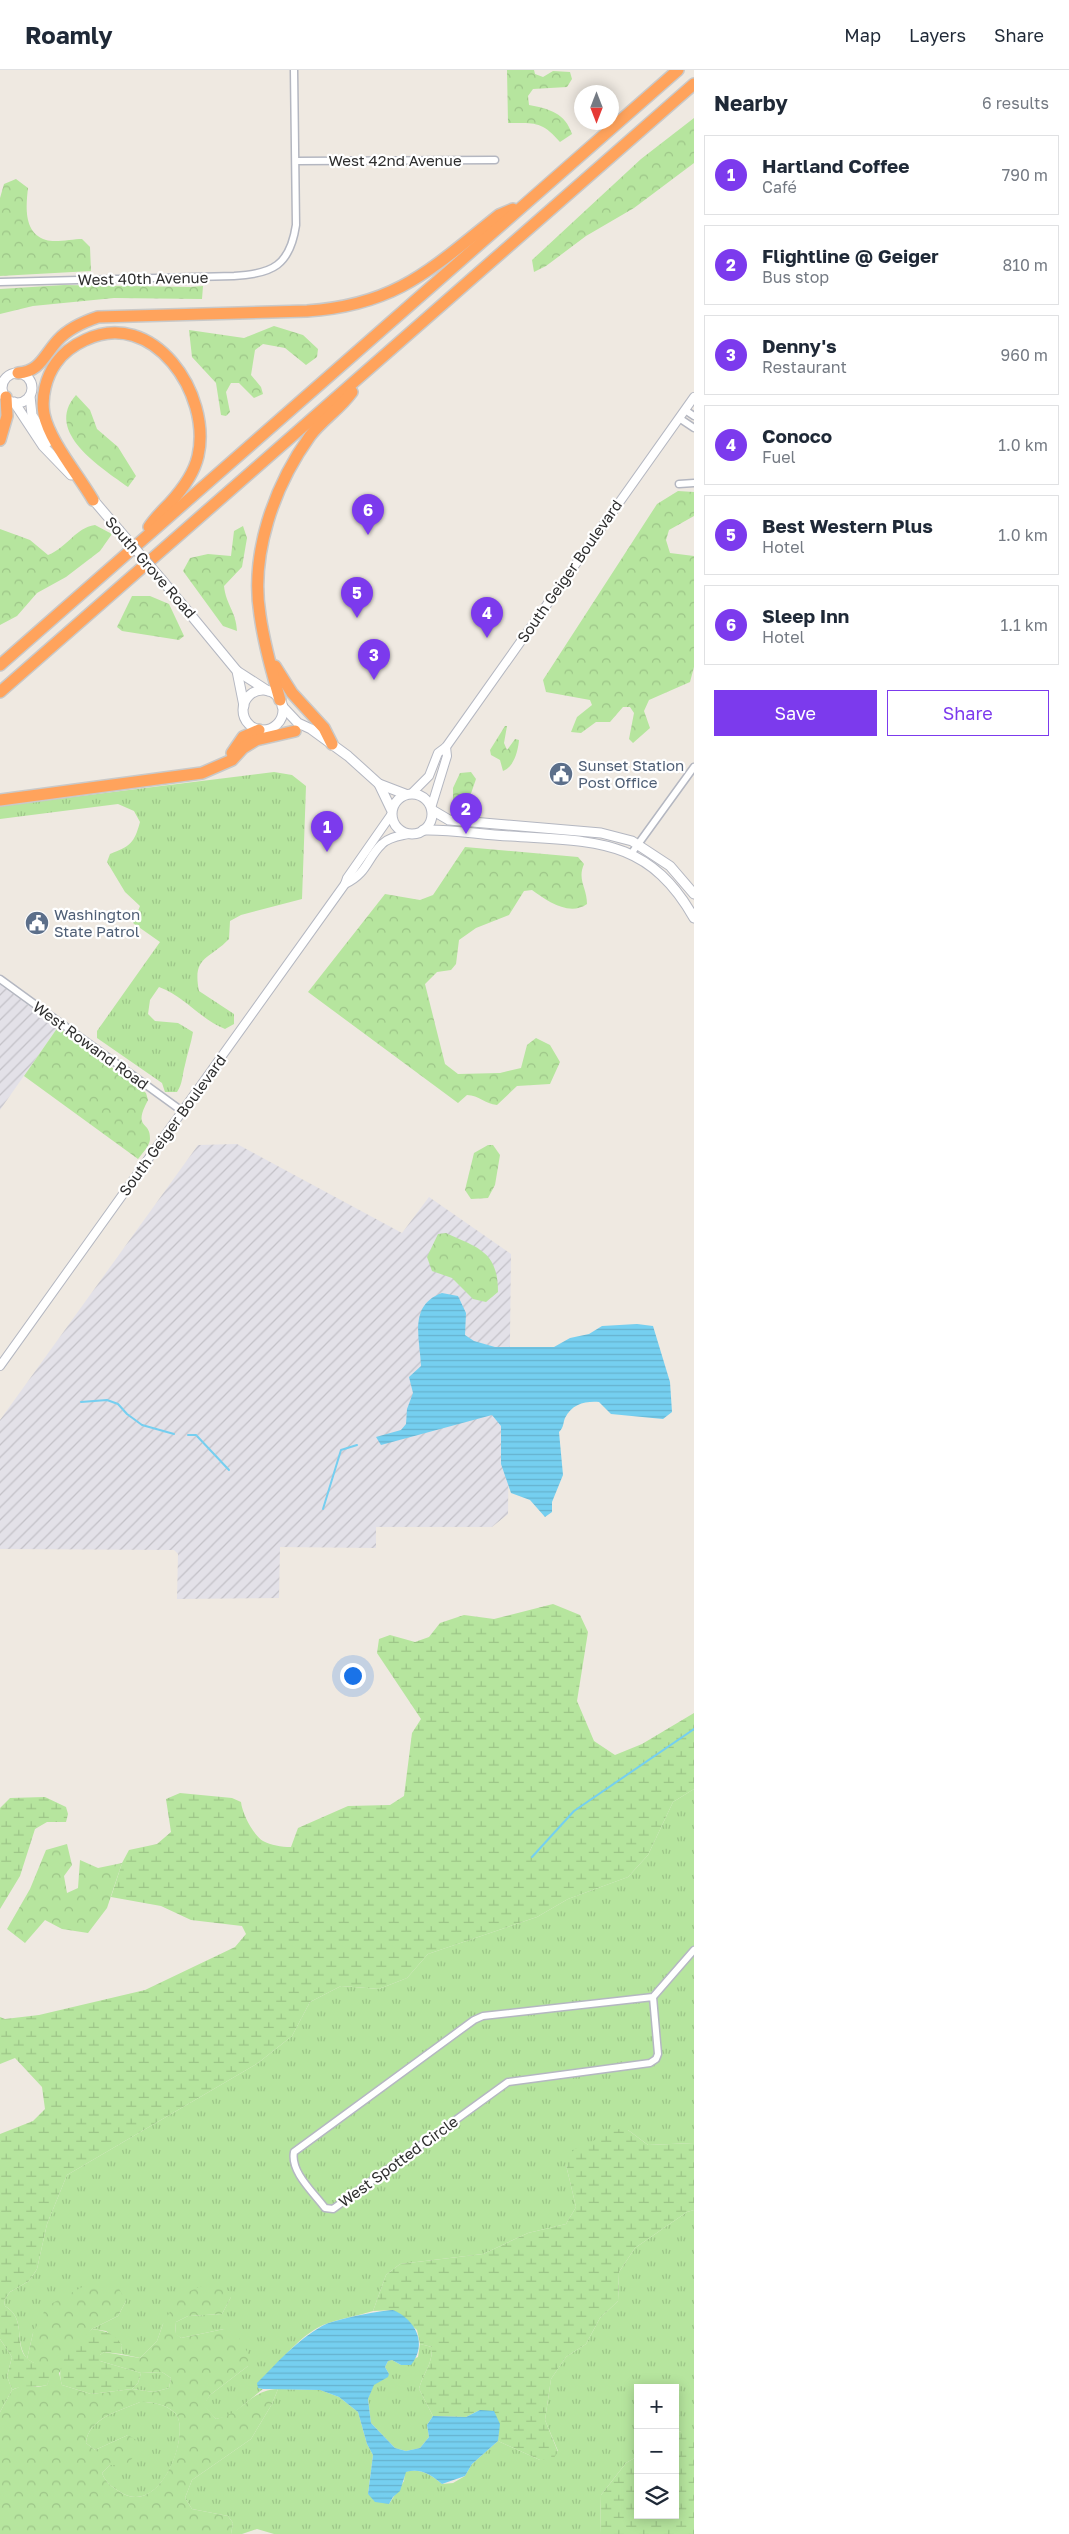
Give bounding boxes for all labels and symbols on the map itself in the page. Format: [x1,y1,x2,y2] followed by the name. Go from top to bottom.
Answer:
[574,85,619,130] north arrow
[328,151,462,169] street label: West 42nd Avenue
[78,268,209,288] street label: West 40th Avenue
[352,494,384,535] pin: 6
[513,496,625,646] street label: South Geiger Boulevard
[102,512,200,622] street label: South Grove Road
[341,577,373,618] pin: 5
[471,597,503,638] pin: 4
[358,639,390,680] pin: 3
[578,756,684,791] place label: Sunset Station Post Office
[548,761,574,787] public building icon: Sunset Station Post Office
[450,793,482,834] pin: 2
[311,811,343,852] pin: 1
[54,905,140,940] place label: Washington State Patrol
[24,910,50,936] public building icon: Washington State Patrol
[30,997,152,1093] street label: West Rowand Road
[115,1051,229,1199] street label: South Geiger Boulevard
[340,1663,366,1689] your location
[335,2112,461,2210] street label: West Spotted Circle

